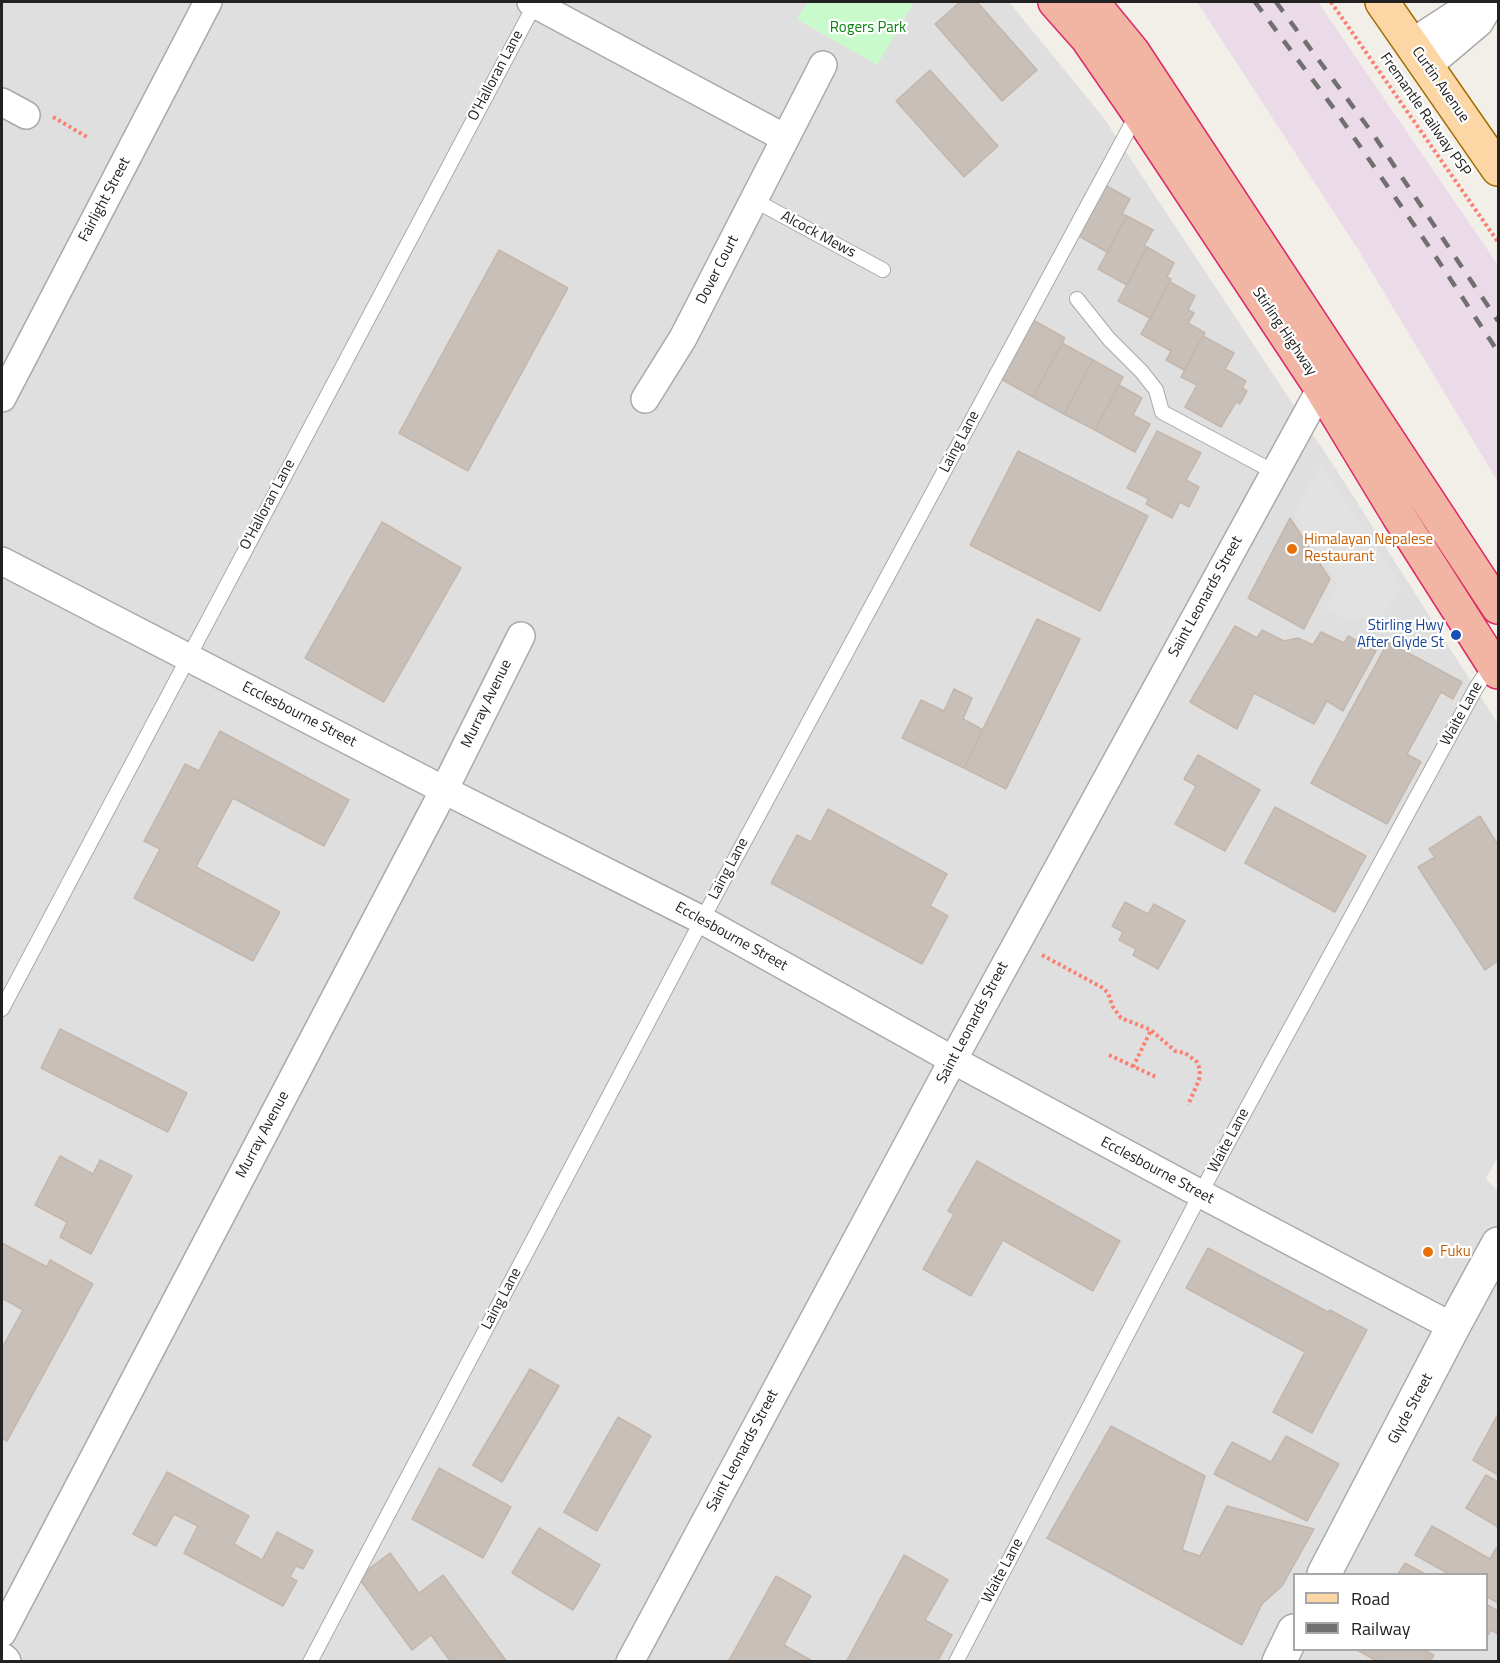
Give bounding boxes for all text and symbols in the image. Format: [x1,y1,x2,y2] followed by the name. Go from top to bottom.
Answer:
[830,19,906,37] park label: Rogers Park
[465,28,527,124] street label: O'Halloran Lane
[1407,44,1473,126] street label: Curtin Avenue
[1376,50,1474,180] street label: Fremantle Railway PSP
[75,155,135,245] street label: Fairlight Street
[777,208,859,262] street label: Alcock Mews
[693,233,743,307] street label: Dover Court
[1248,284,1320,380] street label: Stirling Highway
[936,408,984,476] street label: Laing Lane
[237,457,299,553] street label: O'Halloran Lane
[1304,531,1433,566] place label: Himalayan Nepalese Restaurant
[1165,533,1247,661] street label: Saint Leonards Street
[1285,542,1299,556] marker: Himalayan Nepalese Restaurant
[1357,617,1444,652] place label: Stirling Hwy After Glyde St
[1449,628,1463,642] marker: Stirling Hwy After Glyde St
[458,657,516,751] street label: Murray Avenue
[239,678,359,752] street label: Ecclesbourne Street
[1437,679,1487,749] street label: Waite Lane
[705,835,753,903] street label: Laing Lane
[672,899,790,975] street label: Ecclesbourne Street
[933,959,1013,1087] street label: Saint Leonards Street
[233,1088,293,1182] street label: Murray Avenue
[1205,1106,1253,1176] street label: Waite Lane
[1097,1134,1217,1208] street label: Ecclesbourne Street
[1440,1243,1471,1261] place label: Fuku
[1421,1245,1435,1259] marker: Fuku
[478,1265,526,1333] street label: Laing Lane
[1385,1371,1437,1447] street label: Glyde Street
[703,1387,783,1515] street label: Saint Leonards Street
[979,1536,1027,1606] street label: Waite Lane
[1293,1573,1488,1651] legend
[1351,1585,1390,1612] text: Road
[1351,1615,1410,1642] text: Railway

